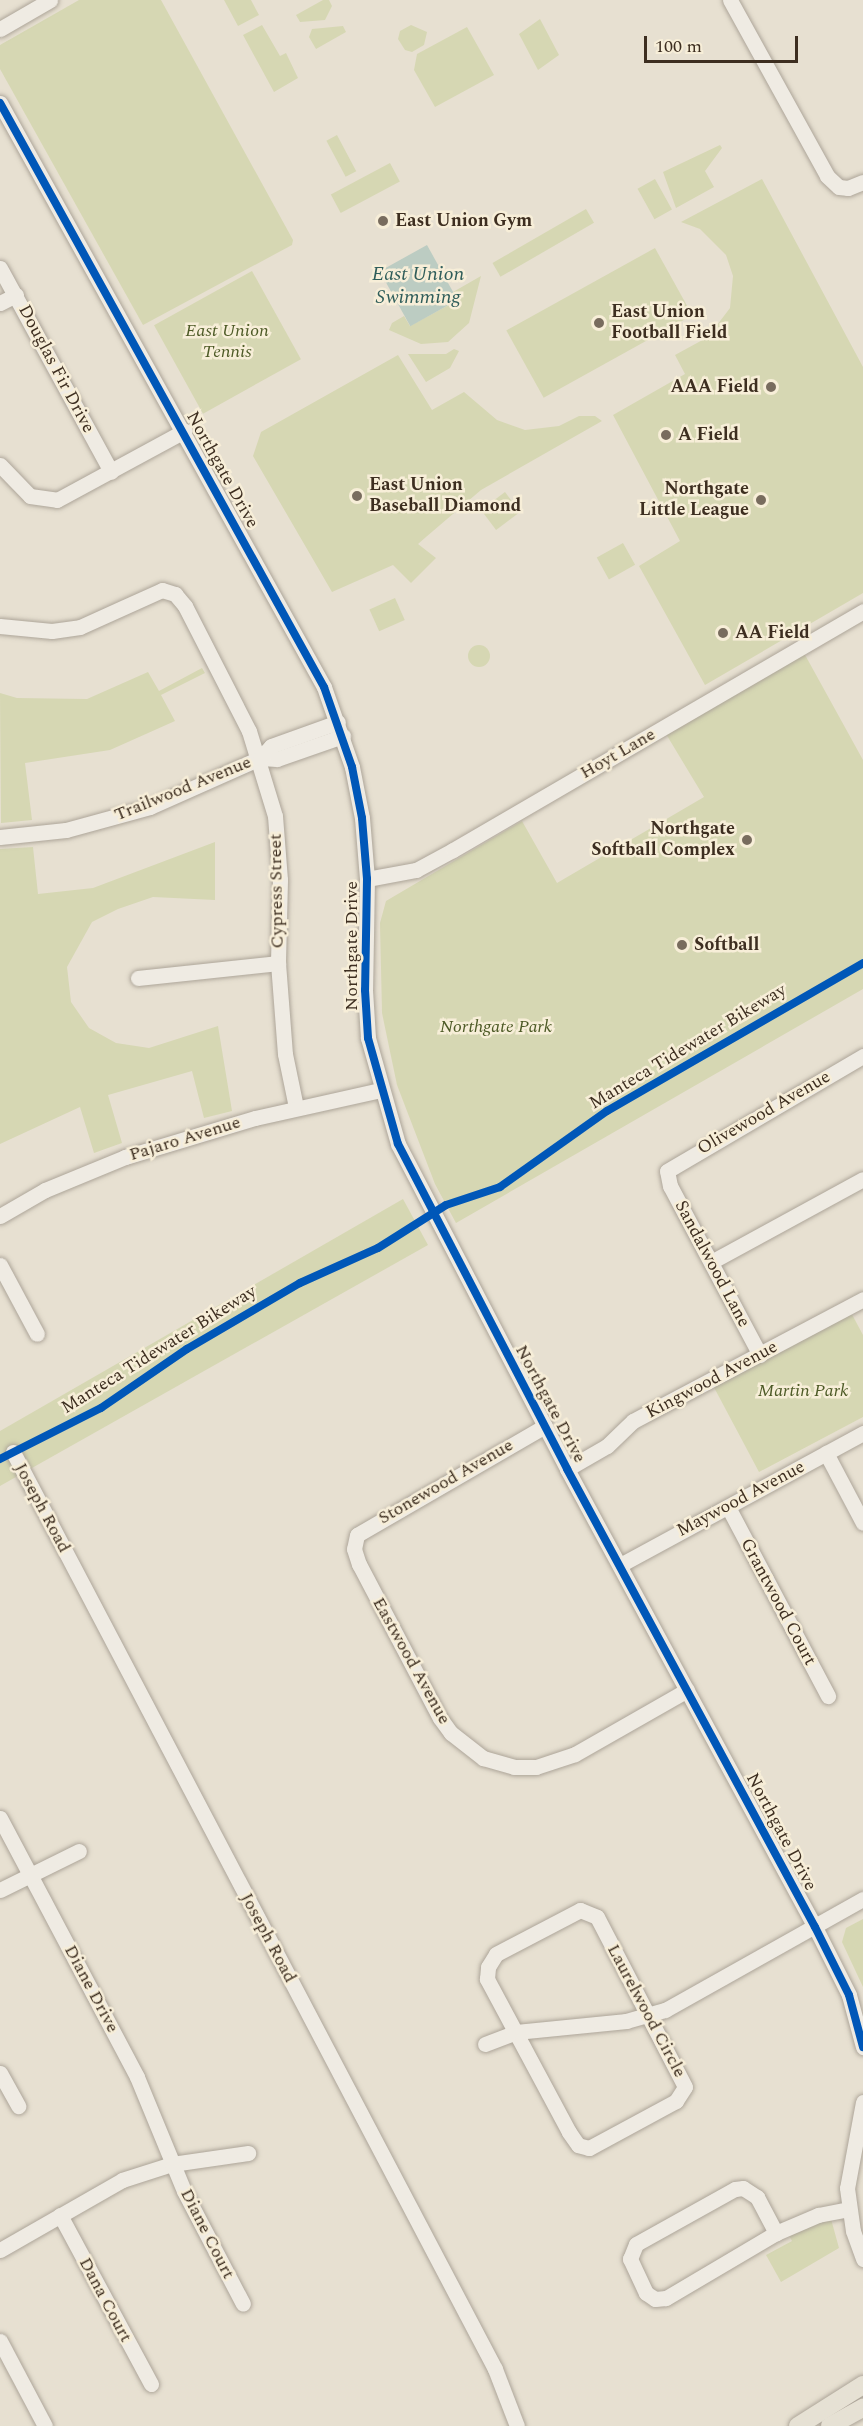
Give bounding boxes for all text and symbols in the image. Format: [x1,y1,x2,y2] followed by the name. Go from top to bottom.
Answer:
[647,24,802,62] scale bar
[655,33,702,60] text: 100 m
[395,210,532,232] place label: East Union Gym
[376,214,390,228] marker: East Union Gym
[372,262,464,309] water label: East Union Swimming
[13,301,99,437] street label: Douglas Fir Drive
[611,302,727,344] place label: East Union Football Field
[592,316,606,330] marker: East Union Football Field
[185,321,269,364] park label: East Union Tennis
[670,376,759,398] place label: AAA Field
[764,380,778,394] marker: AAA Field
[181,408,263,532] street label: Northgate Drive
[678,424,739,446] place label: A Field
[659,428,673,442] marker: A Field
[369,475,521,518] place label: East Union Baseball Diamond
[639,479,749,522] place label: Northgate Little League
[350,489,364,503] marker: East Union Baseball Diamond
[754,493,768,507] marker: Northgate Little League
[735,622,810,644] place label: AA Field
[716,626,730,640] marker: AA Field
[577,724,659,784] street label: Hoyt Lane
[111,752,255,826] street label: Trailwood Avenue
[591,819,735,862] place label: Northgate Softball Complex
[265,833,289,949] street label: Cypress Street
[740,833,754,847] marker: Northgate Softball Complex
[341,881,363,1011] street label: Northgate Drive
[694,934,759,956] place label: Softball
[675,938,689,952] marker: Softball
[586,980,790,1114] street label: Manteca Tidewater Bikeway
[440,1016,552,1038] park label: Northgate Park
[694,1066,834,1160] street label: Olivewood Avenue
[127,1112,243,1166] street label: Pajaro Avenue
[670,1197,754,1331] street label: Sandalwood Lane
[57,1281,261,1419] street label: Manteca Tidewater Bikeway
[643,1336,781,1424] street label: Kingwood Avenue
[510,1341,590,1467] street label: Northgate Drive
[758,1380,848,1402] park label: Martin Park
[375,1435,517,1529] street label: Stonewood Avenue
[673,1456,809,1542] street label: Maywood Avenue
[9,1459,75,1557] street label: Joseph Road
[735,1535,821,1669] street label: Grantwood Court
[367,1594,455,1728] street label: Eastwood Avenue
[741,1769,821,1895] street label: Northgate Drive
[235,1889,301,1987] street label: Joseph Road
[59,1941,123,2037] street label: Diane Drive
[602,1941,690,2081] street label: Laurelwood Circle
[175,2185,239,2283] street label: Diane Court
[74,2254,136,2346] street label: Dana Court

